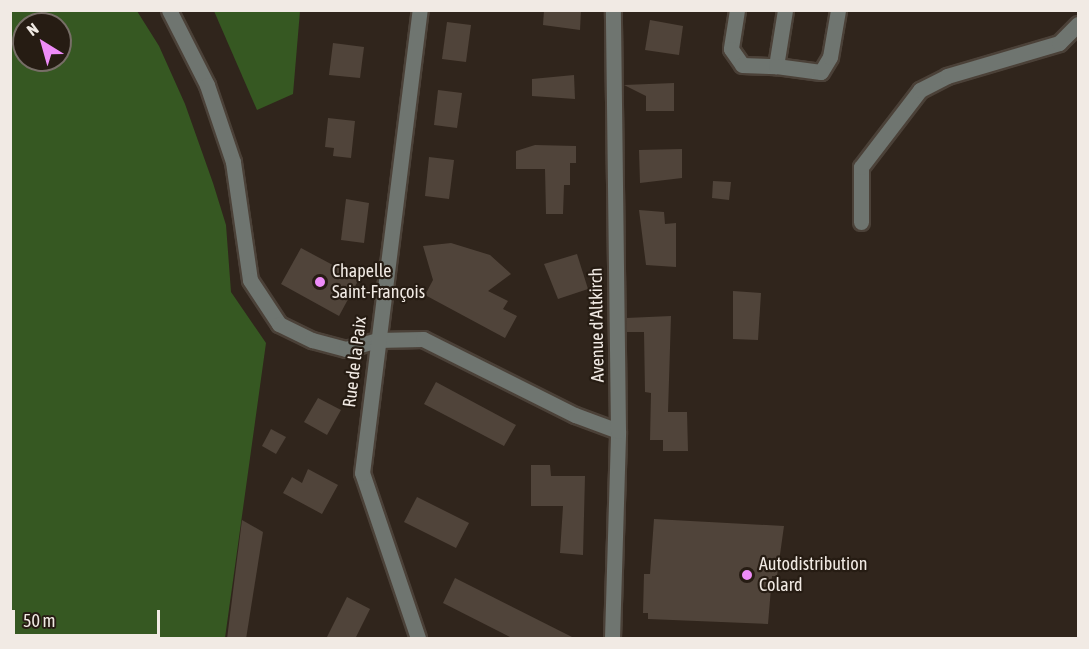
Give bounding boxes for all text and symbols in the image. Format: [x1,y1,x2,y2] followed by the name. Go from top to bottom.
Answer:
[12,12,72,72] north arrow
[23,19,42,39] text: N
[332,261,425,304] place label: Chapelle Saint-François
[585,267,609,383] street label: Avenue d'Altkirch
[313,275,327,289] marker: Chapelle Saint-François
[339,315,371,409] street label: Rue de la Paix
[759,554,867,596] place label: Autodistribution Colard
[740,568,754,582] marker: Autodistribution Colard
[15,598,164,636] scale bar
[23,610,55,631] text: 50 m

